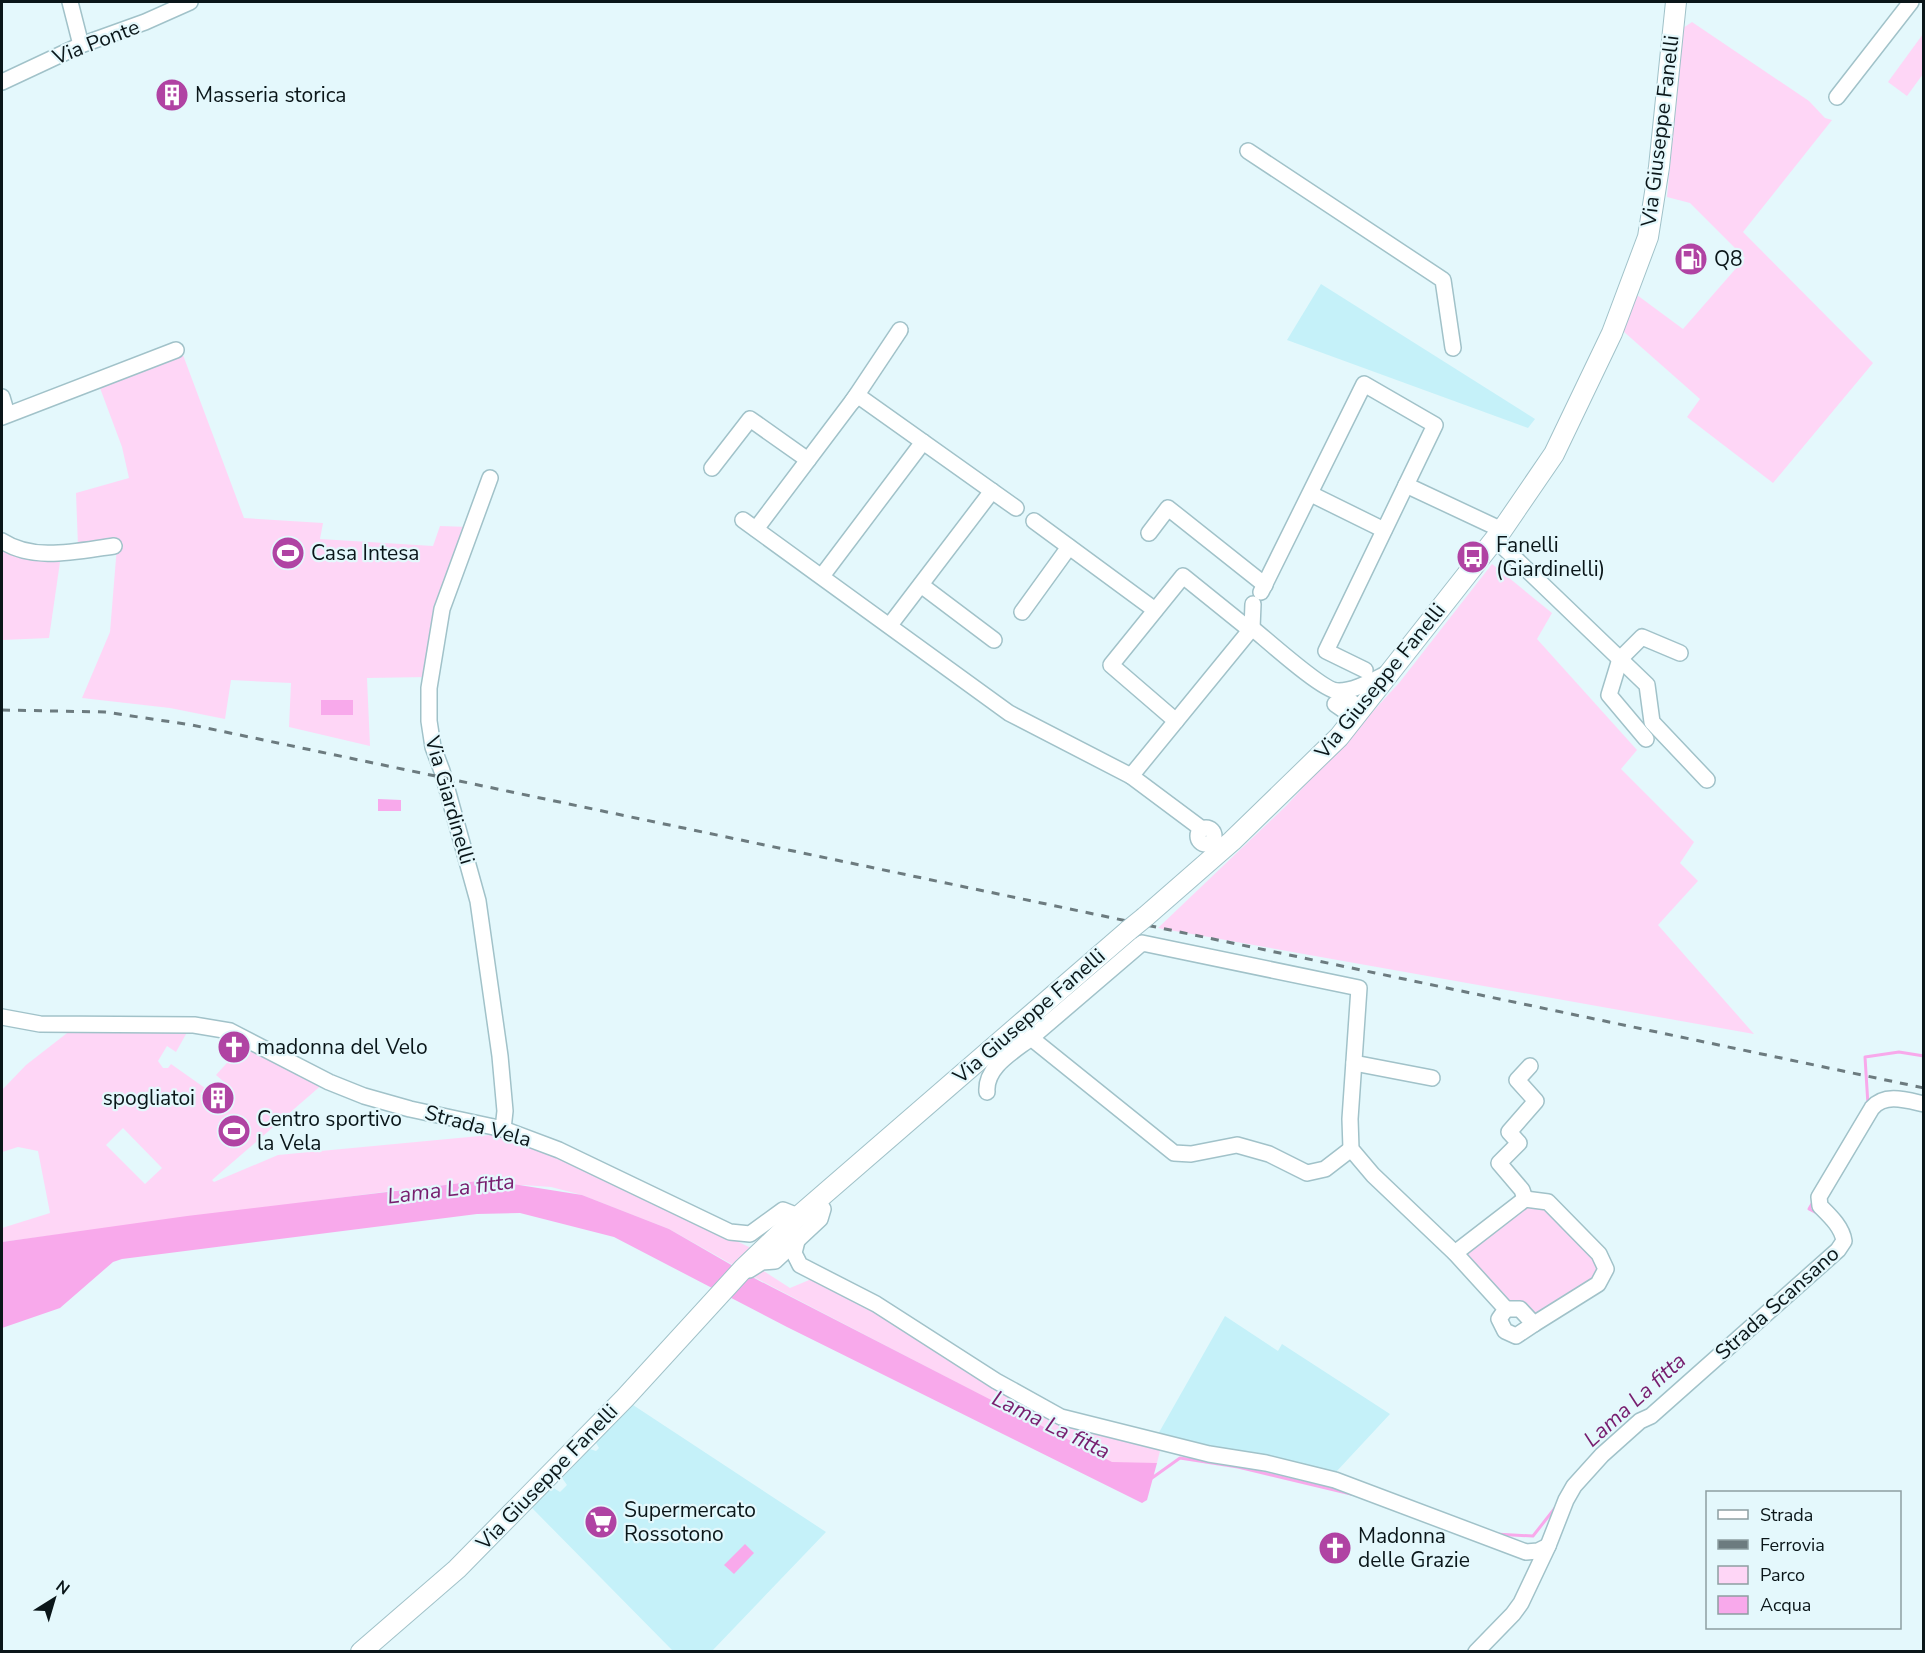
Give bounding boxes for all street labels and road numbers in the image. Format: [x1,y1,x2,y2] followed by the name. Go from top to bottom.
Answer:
[48,13,143,72] street label: Via Ponte
[1634,34,1686,229] street label: Via Giuseppe Fanelli
[1308,597,1452,765] street label: Via Giuseppe Fanelli
[418,732,482,867] street label: Via Giardinelli
[946,942,1111,1090] street label: Via Giuseppe Fanelli
[422,1098,534,1154] street label: Strada Vela
[1709,1240,1845,1366] street label: Strada Scansano
[469,1398,624,1557] street label: Via Giuseppe Fanelli

